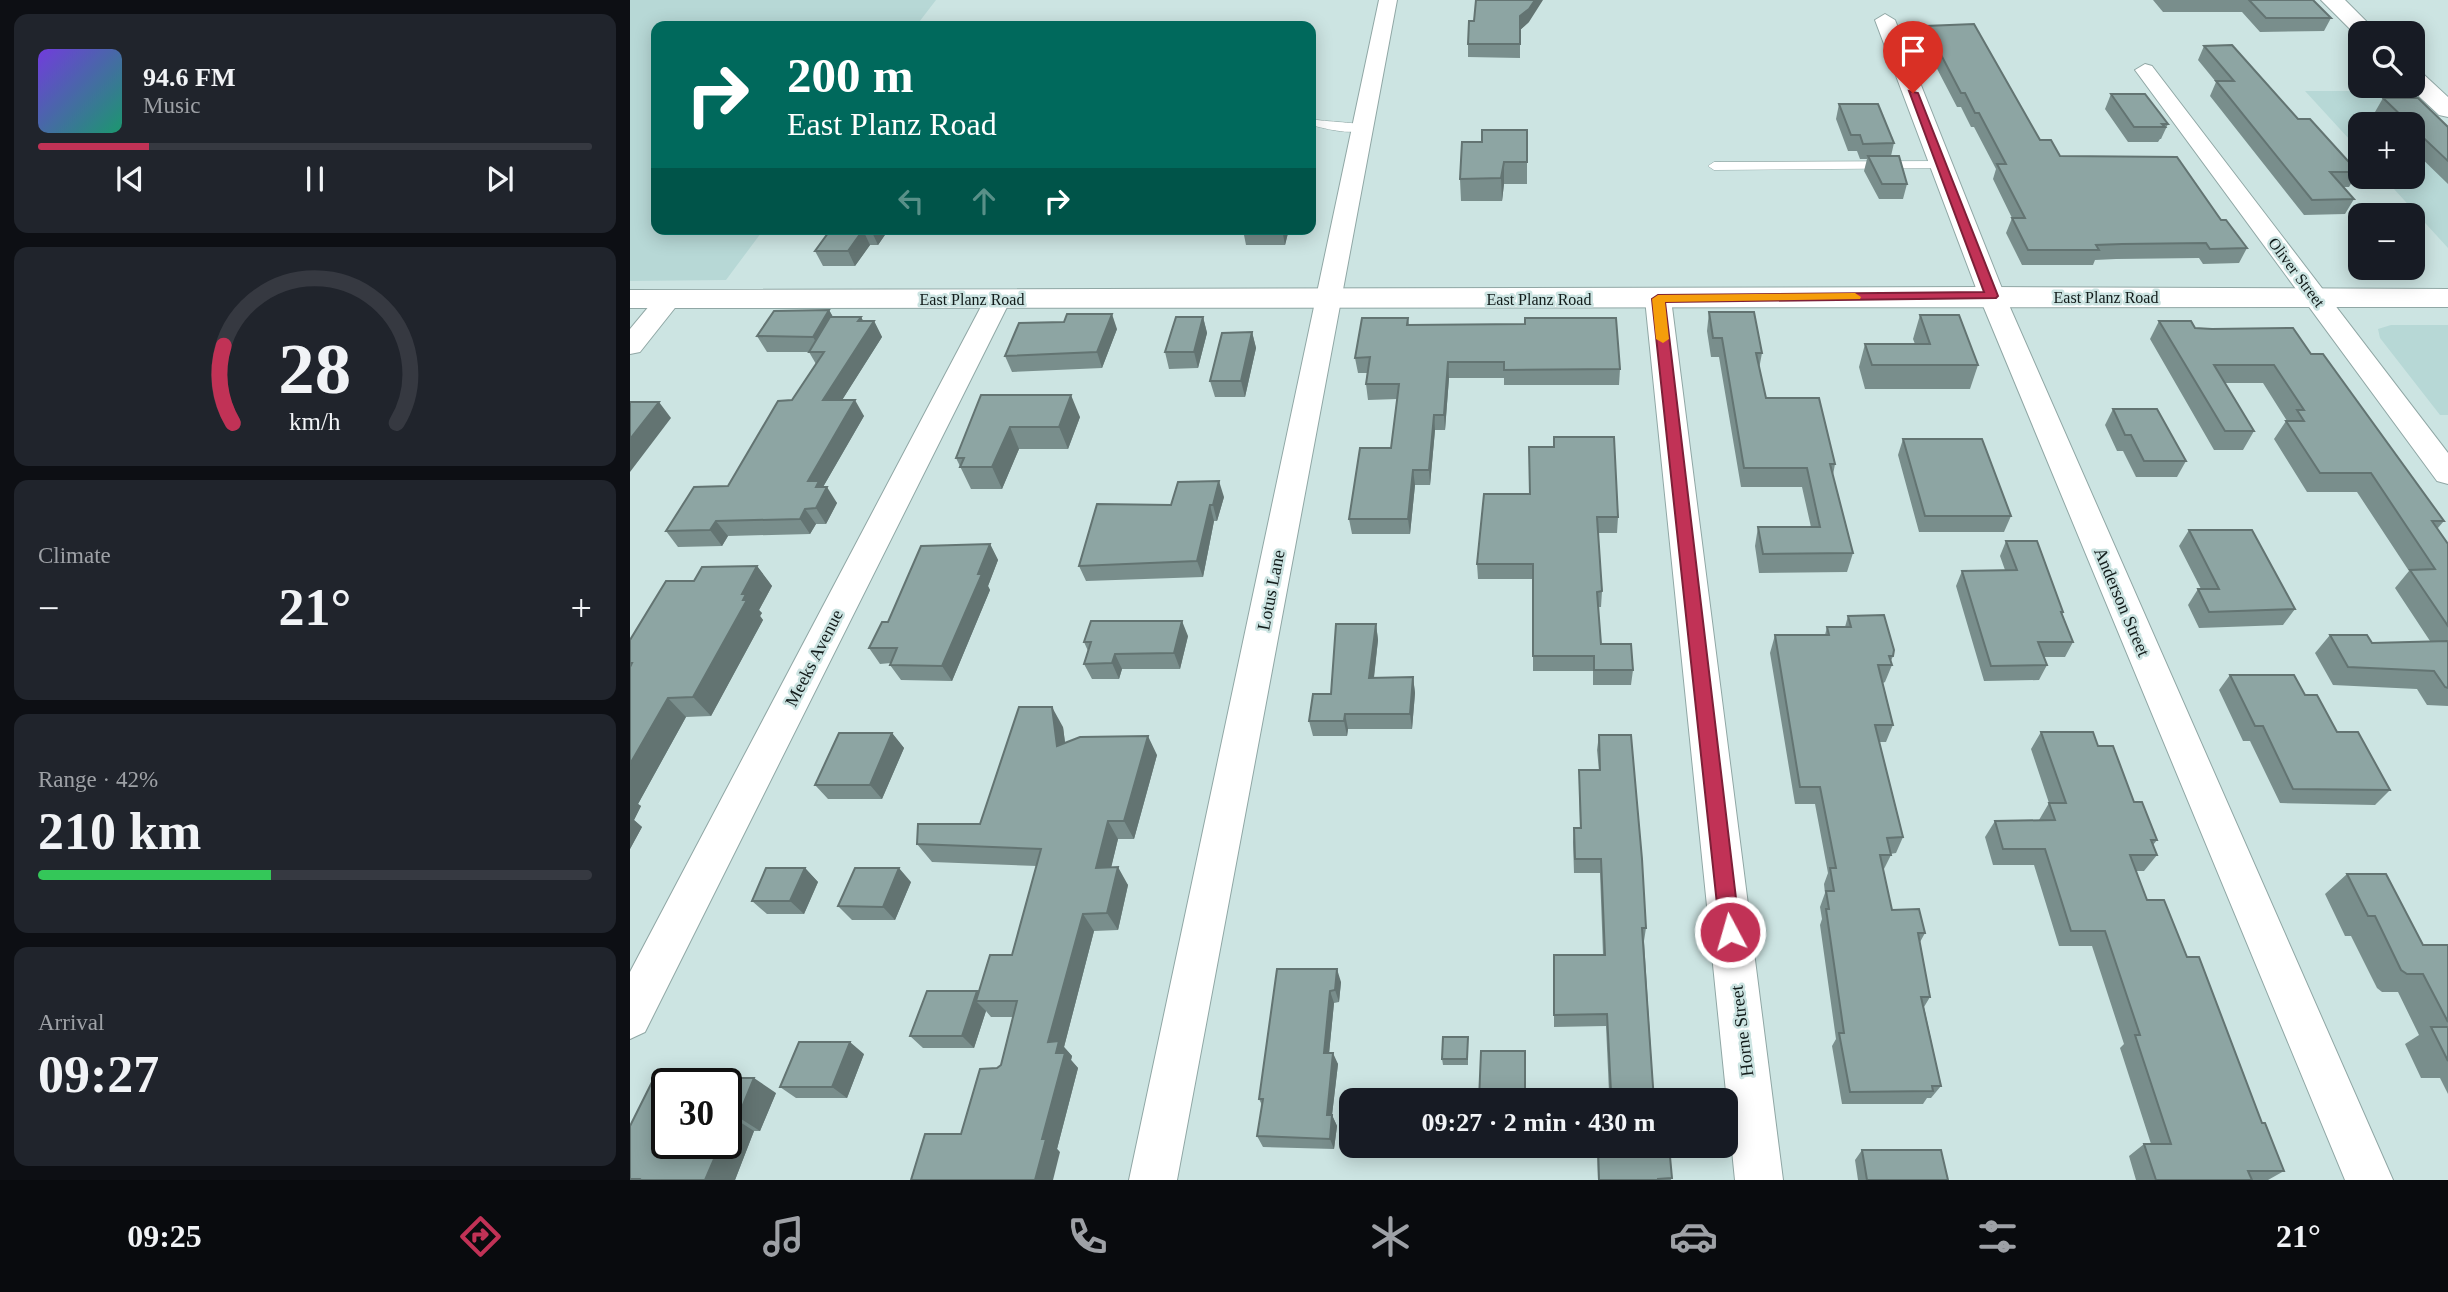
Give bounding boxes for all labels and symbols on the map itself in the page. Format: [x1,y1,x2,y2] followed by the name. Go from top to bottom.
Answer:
[1883,21,1943,93] pin
[2265,234,2328,311] street label: Oliver Street
[2054,289,2158,306] street label: East Planz Road
[920,291,1024,308] street label: East Planz Road
[1487,291,1591,308] street label: East Planz Road
[2090,544,2154,660] street label: Anderson Street
[1253,548,1289,632] street label: Lotus Lane
[781,606,847,710] street label: Meeks Avenue
[1693,895,1767,969] position arrow
[1727,984,1757,1078] street label: Horne Street
[651,1068,742,1159] speed limit sign: 30

